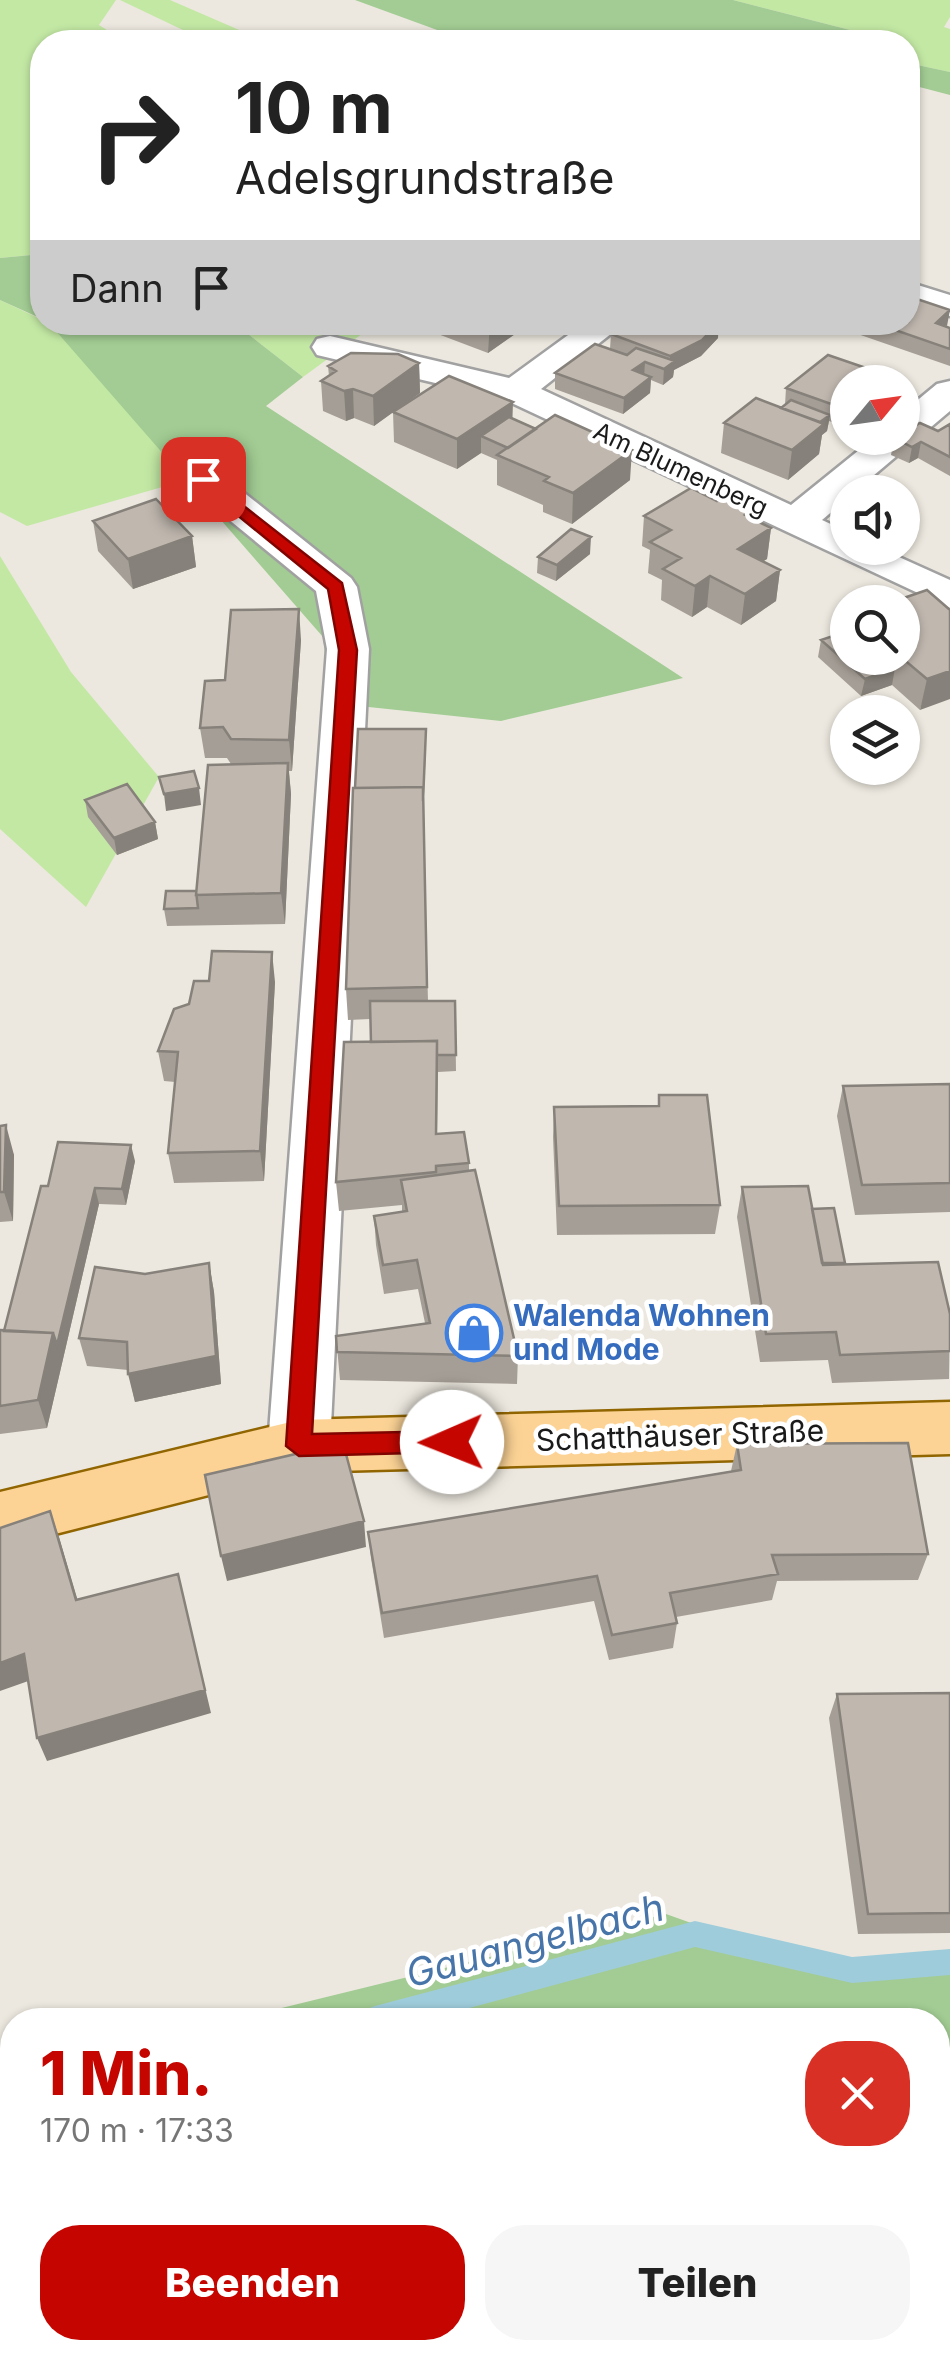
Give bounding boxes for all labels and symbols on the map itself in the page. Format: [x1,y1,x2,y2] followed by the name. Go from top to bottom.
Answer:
[830,365,920,455] north arrow
[589,416,773,522] street label: Am Blumenberg
[161,437,246,522] pin
[513,1297,770,1367] place label: Walenda Wohnen und Mode
[444,1303,504,1363] shop icon: Walenda Wohnen und Mode
[400,1390,504,1494] position arrow
[535,1412,825,1458] street label: Schatthäuser Straße
[401,1884,669,1997] water label: Gauangelbach

